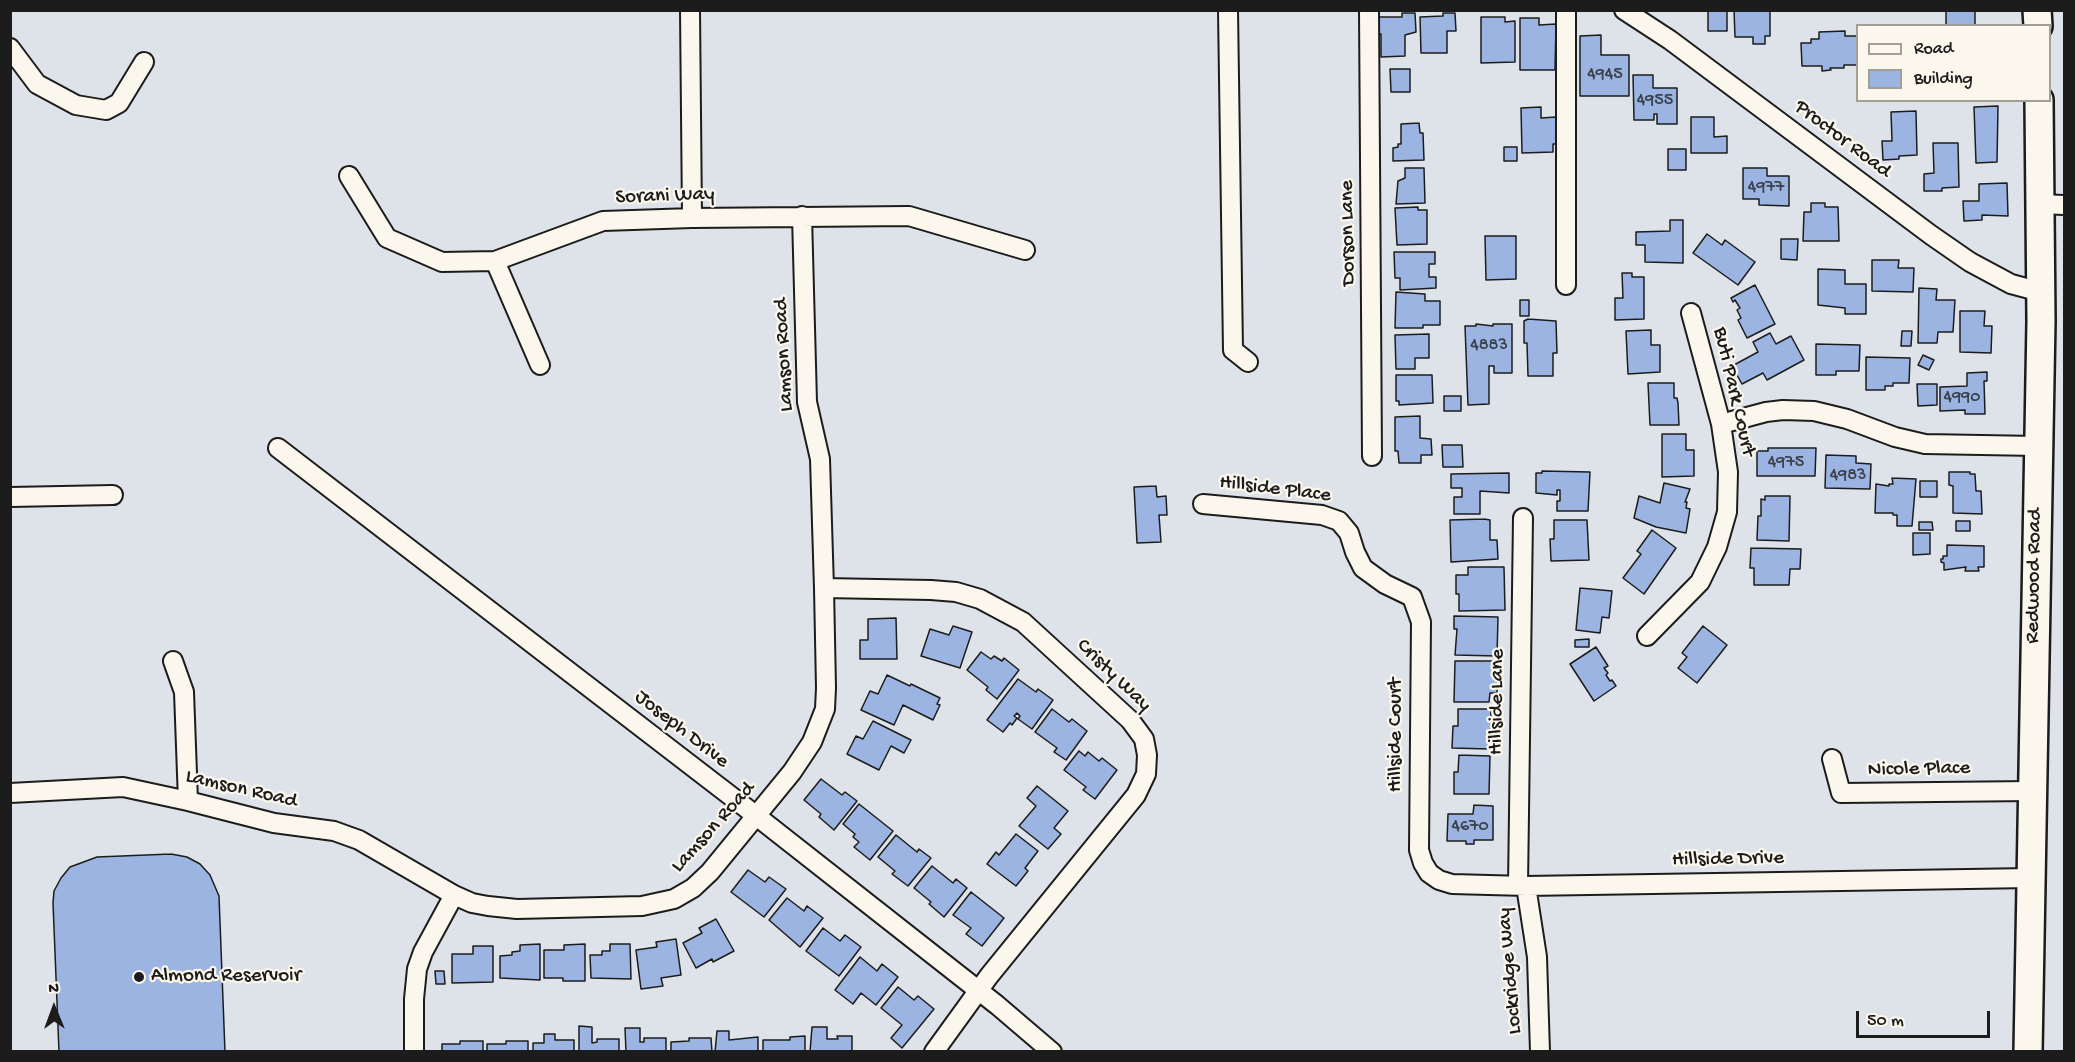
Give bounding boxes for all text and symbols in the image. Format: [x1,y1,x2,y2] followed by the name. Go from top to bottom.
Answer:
[1856,24,2051,102] legend
[1914,39,1953,60] text: Road
[1587,64,1623,86] house number: 4945
[1914,69,1973,90] text: Building
[1637,90,1673,112] house number: 4955
[1789,95,1895,185] street label: Proctor Road
[1748,177,1784,199] house number: 4977
[1335,180,1363,286] street label: Dorson Lane
[615,183,715,211] street label: Sorani Way
[769,298,801,412] street label: Lamson Road
[1706,325,1760,459] street label: Buti Park Court
[1470,335,1508,357] house number: 4883
[1944,387,1980,409] house number: 4990
[1768,452,1804,474] house number: 4975
[1830,465,1866,487] house number: 4983
[1218,471,1332,509] street label: Hillside Place
[2021,508,2049,644] street label: Redwood Road
[1070,634,1156,718] street label: Cristy Way
[1484,649,1512,755] street label: Hillside Lane
[1384,678,1410,792] street label: Hillside Court
[629,685,733,775] street label: Joseph Drive
[1867,757,1971,783] street label: Nicole Place
[183,765,299,815] street label: Lamson Road
[667,777,761,879] street label: Lamson Road
[1451,816,1489,838] house number: 4670
[1672,846,1784,874] street label: Hillside Drive
[1493,907,1529,1035] street label: Lockridge Way
[151,964,301,990] place label: Almond Reservoir
[132,970,146,984] marker: Almond Reservoir
[24,978,84,1038] north arrow
[48,980,59,999] text: N
[1859,999,1992,1037] scale bar
[1867,1011,1904,1032] text: 50 m

